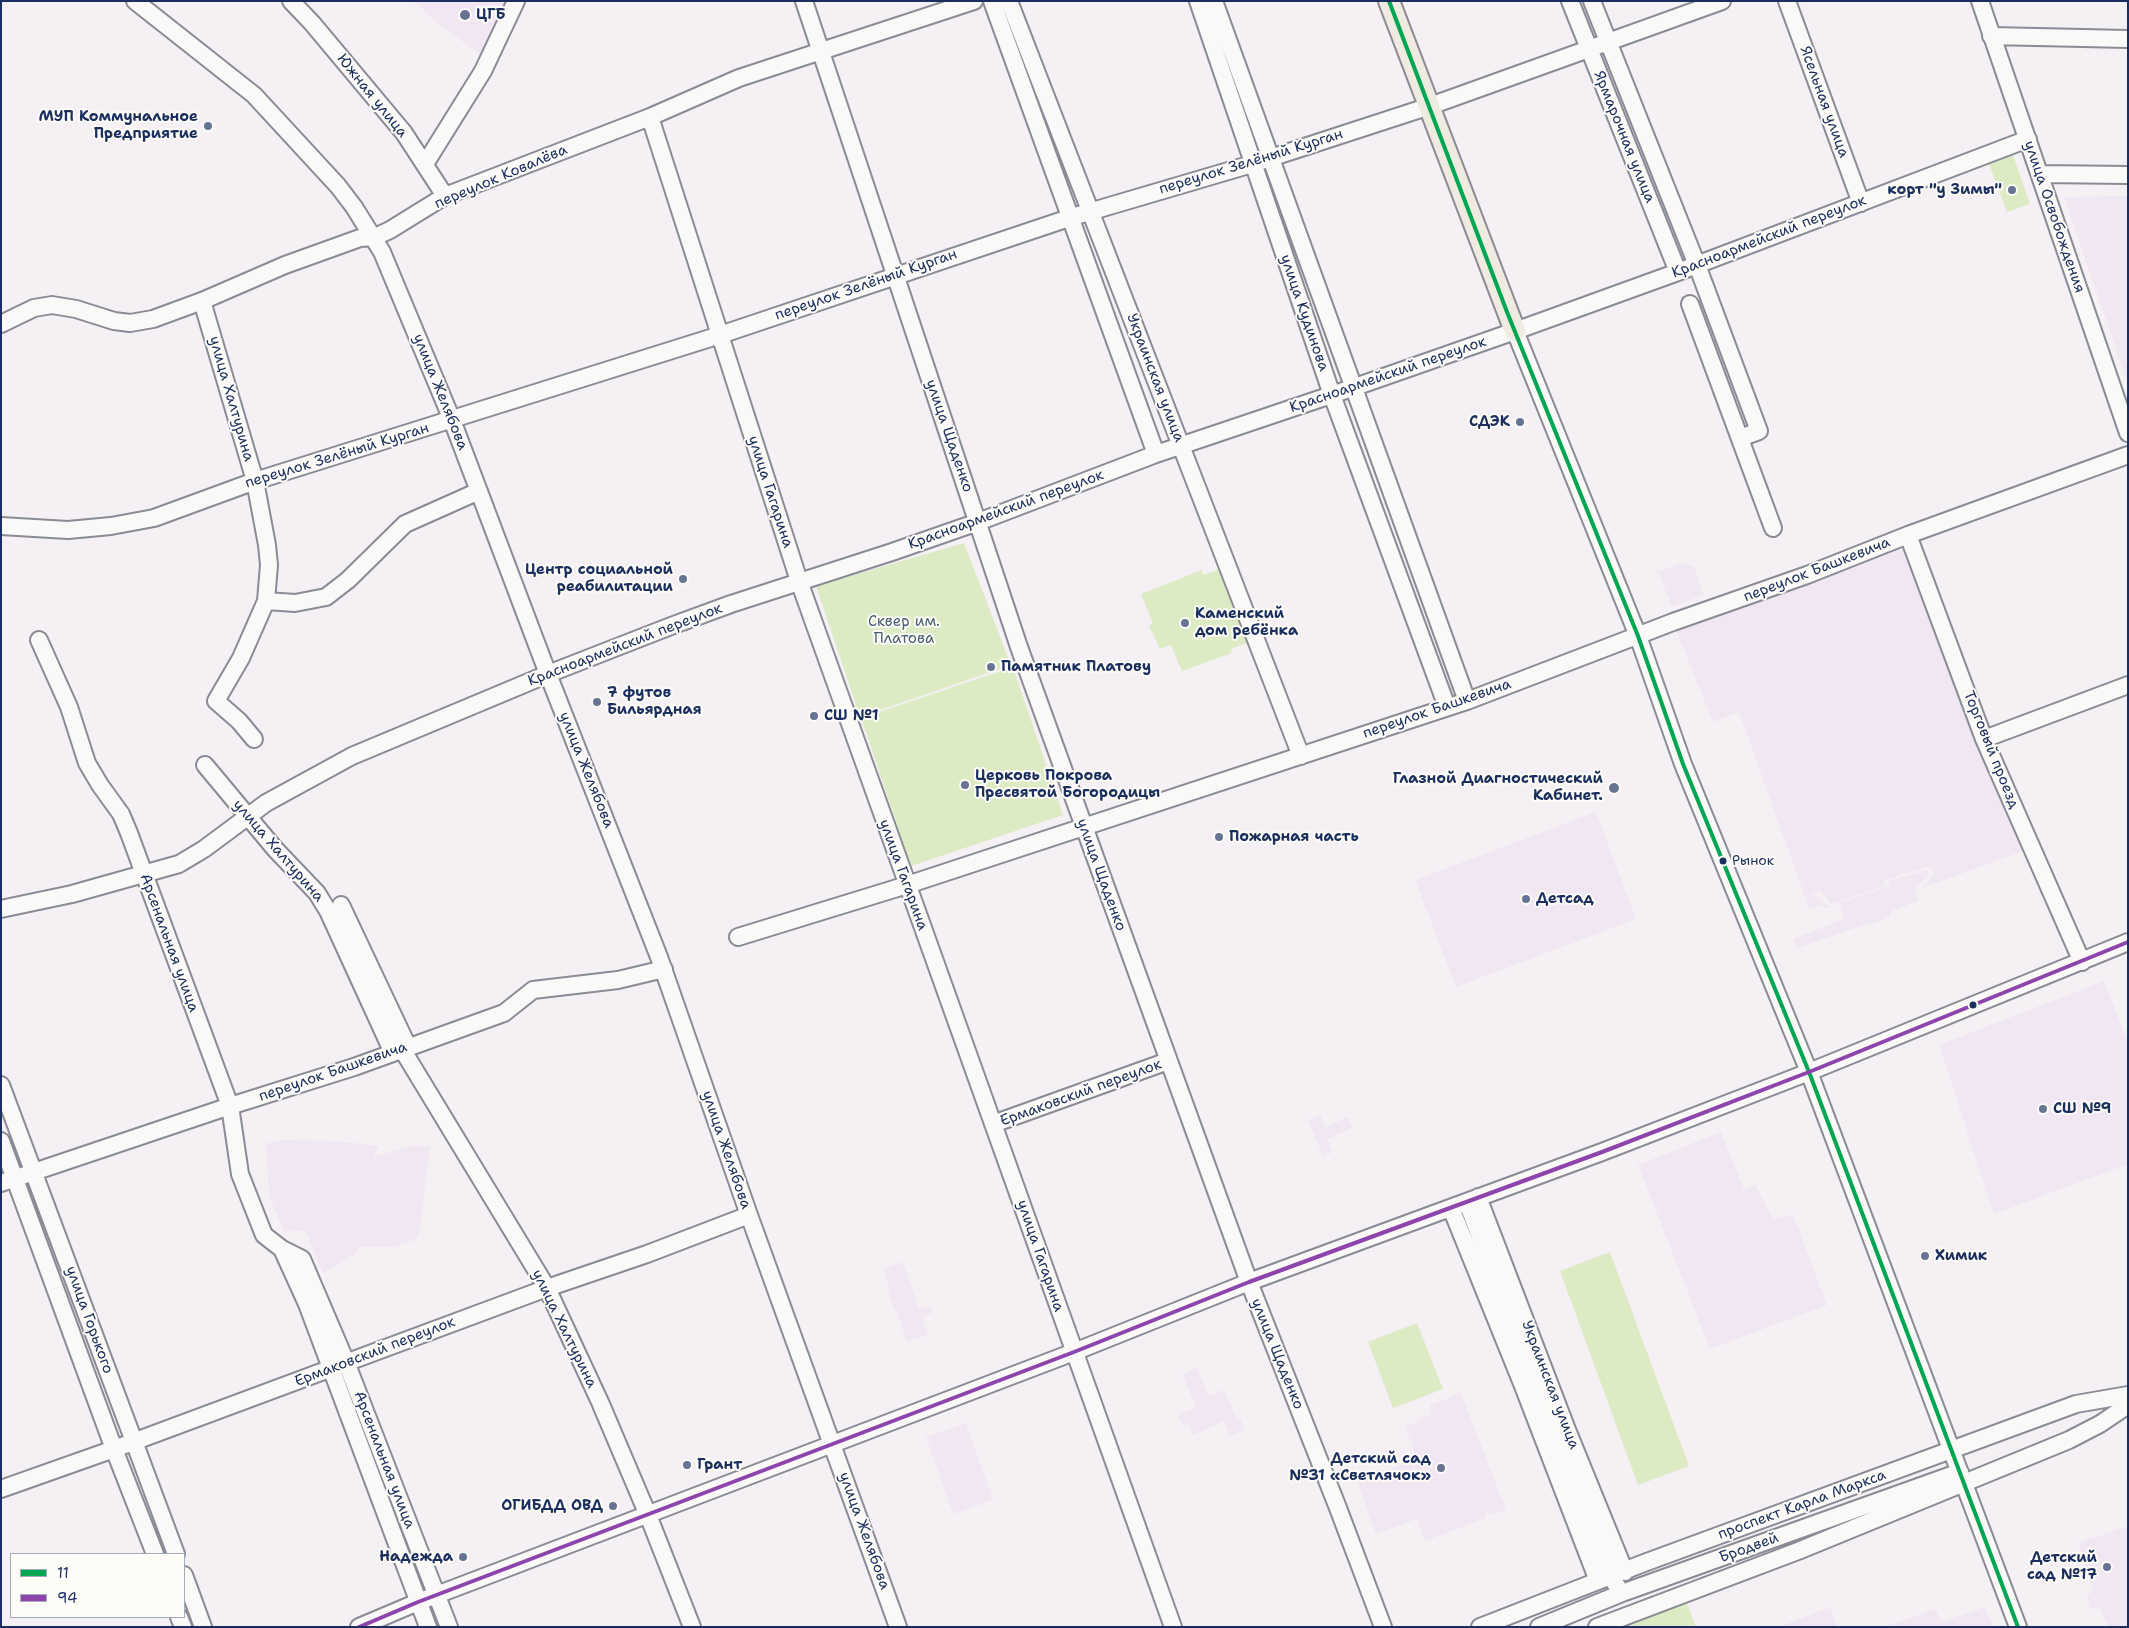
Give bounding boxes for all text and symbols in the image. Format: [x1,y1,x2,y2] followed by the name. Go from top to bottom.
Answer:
[476,6,506,24] place label: ЦГБ
[458,8,472,22] marker: ЦГБ
[1795,44,1853,160] street label: Ясельная улица
[333,51,411,141] street label: Южная улица
[1589,68,1659,206] street label: Ярмарочная улица
[39,108,198,143] place label: МУП Коммунальное Предприятие
[202,120,214,132] marker: МУП Коммунальное Предприятие
[1157,125,1345,199] street label: переулок Зелёный Курган
[2020,139,2088,295] street label: улица Освобождения
[432,141,570,213] street label: переулок Ковалёва
[1887,181,2002,199] place label: корт "у Зимы"
[2006,184,2018,196] marker: корт "у Зимы"
[1669,192,1869,282] street label: Красноармейский переулок
[773,245,959,325] street label: переулок Зелёный Курган
[1276,252,1332,374] street label: улица Кудинова
[1122,311,1188,445] street label: Украинская улица
[409,331,471,453] street label: улица Желябова
[1287,333,1489,417] street label: Красноармейский переулок
[205,334,257,464] street label: улица Халтурина
[921,377,977,495] street label: улица Щаденко
[1469,413,1510,431] place label: СДЭК
[1514,416,1526,428] marker: СДЭК
[243,419,431,493] street label: переулок Зелёный Курган
[743,434,797,550] street label: улица Гагарина
[906,466,1106,554] street label: Красноармейский переулок
[1741,534,1893,606] street label: переулок Башкевича
[525,561,673,596] place label: Центр социальной реабилитации
[677,573,689,585] marker: Центр социальной реабилитации
[525,600,725,690] street label: Красноармейский переулок
[1195,605,1298,640] place label: Каменский дом ребёнка
[868,613,940,648] park label: Сквер им. Платова
[1179,617,1191,629] marker: Каменский дом ребёнка
[1001,658,1151,676] place label: Памятник Платову
[985,661,997,673] marker: Памятник Платову
[1360,675,1514,743] street label: переулок Башкевича
[607,684,702,719] place label: 7 футов Бильярдная
[1959,688,2023,812] street label: Торговый проезд
[591,696,603,708] marker: 7 футов Бильярдная
[824,707,879,725] place label: СШ №1
[555,709,617,831] street label: улица Желябова
[808,710,820,722] marker: СШ №1
[975,767,1160,802] place label: Церковь Покрова Пресвятой Богородицы
[1393,770,1603,805] place label: Глазной Диагностический Кабинет.
[959,779,971,791] marker: Церковь Покрова Пресвятой Богородицы
[1607,781,1621,795] marker: Глазной Диагностический Кабинет.
[229,796,327,906] street label: улица Халтурина
[1072,816,1130,934] street label: улица Щаденко
[875,817,931,933] street label: улица Гагарина
[1229,828,1359,846] place label: Пожарная часть
[1213,831,1225,843] marker: Пожарная часть
[1732,853,1774,869] place label: Рынок
[1718,856,1728,866] marker: Рынок
[136,871,202,1015] street label: Арсенальная улица
[1536,890,1594,908] place label: Детсад
[1520,893,1532,905] marker: Детсад
[1968,1000,1978,1010] unlabelled marker
[256,1038,410,1106] street label: переулок Башкевича
[998,1055,1164,1131] street label: Ермаковский переулок
[697,1089,755,1211] street label: улица Желябова
[2053,1100,2111,1118] place label: СШ №9
[2037,1103,2049,1115] marker: СШ №9
[1012,1198,1068,1314] street label: улица Гагарина
[1935,1247,1987,1265] place label: Химик
[1919,1250,1931,1262] marker: Химик
[61,1264,117,1376] street label: улица Горького
[528,1267,600,1391] street label: улица Халтурина
[1247,1296,1307,1412] street label: улица Щаденко
[292,1313,458,1391] street label: Ермаковский переулок
[1517,1318,1583,1452] street label: Украинская улица
[349,1389,419,1531] street label: Арсенальная улица
[1289,1450,1431,1485] place label: Детский сад №31 «Светлячок»
[697,1456,742,1474] place label: Грант
[681,1459,693,1471] marker: Грант
[1435,1462,1447,1474] marker: Детский сад №31 «Светлячок»
[1715,1466,1889,1544] street label: проспект Карла Маркса
[834,1470,894,1592] street label: улица Желябова
[501,1497,603,1515] place label: ОГИБДД ОВД
[607,1500,619,1512] marker: ОГИБДД ОВД
[1717,1529,1781,1567] street label: Бродвей
[379,1548,453,1566] place label: Надежда
[2027,1549,2097,1584] place label: Детский сад №17
[457,1551,469,1563] marker: Надежда
[10,1553,185,1618] legend
[2101,1561,2113,1573] marker: Детский сад №17
[57,1563,69,1583] text: 11
[57,1588,77,1608] text: 94

